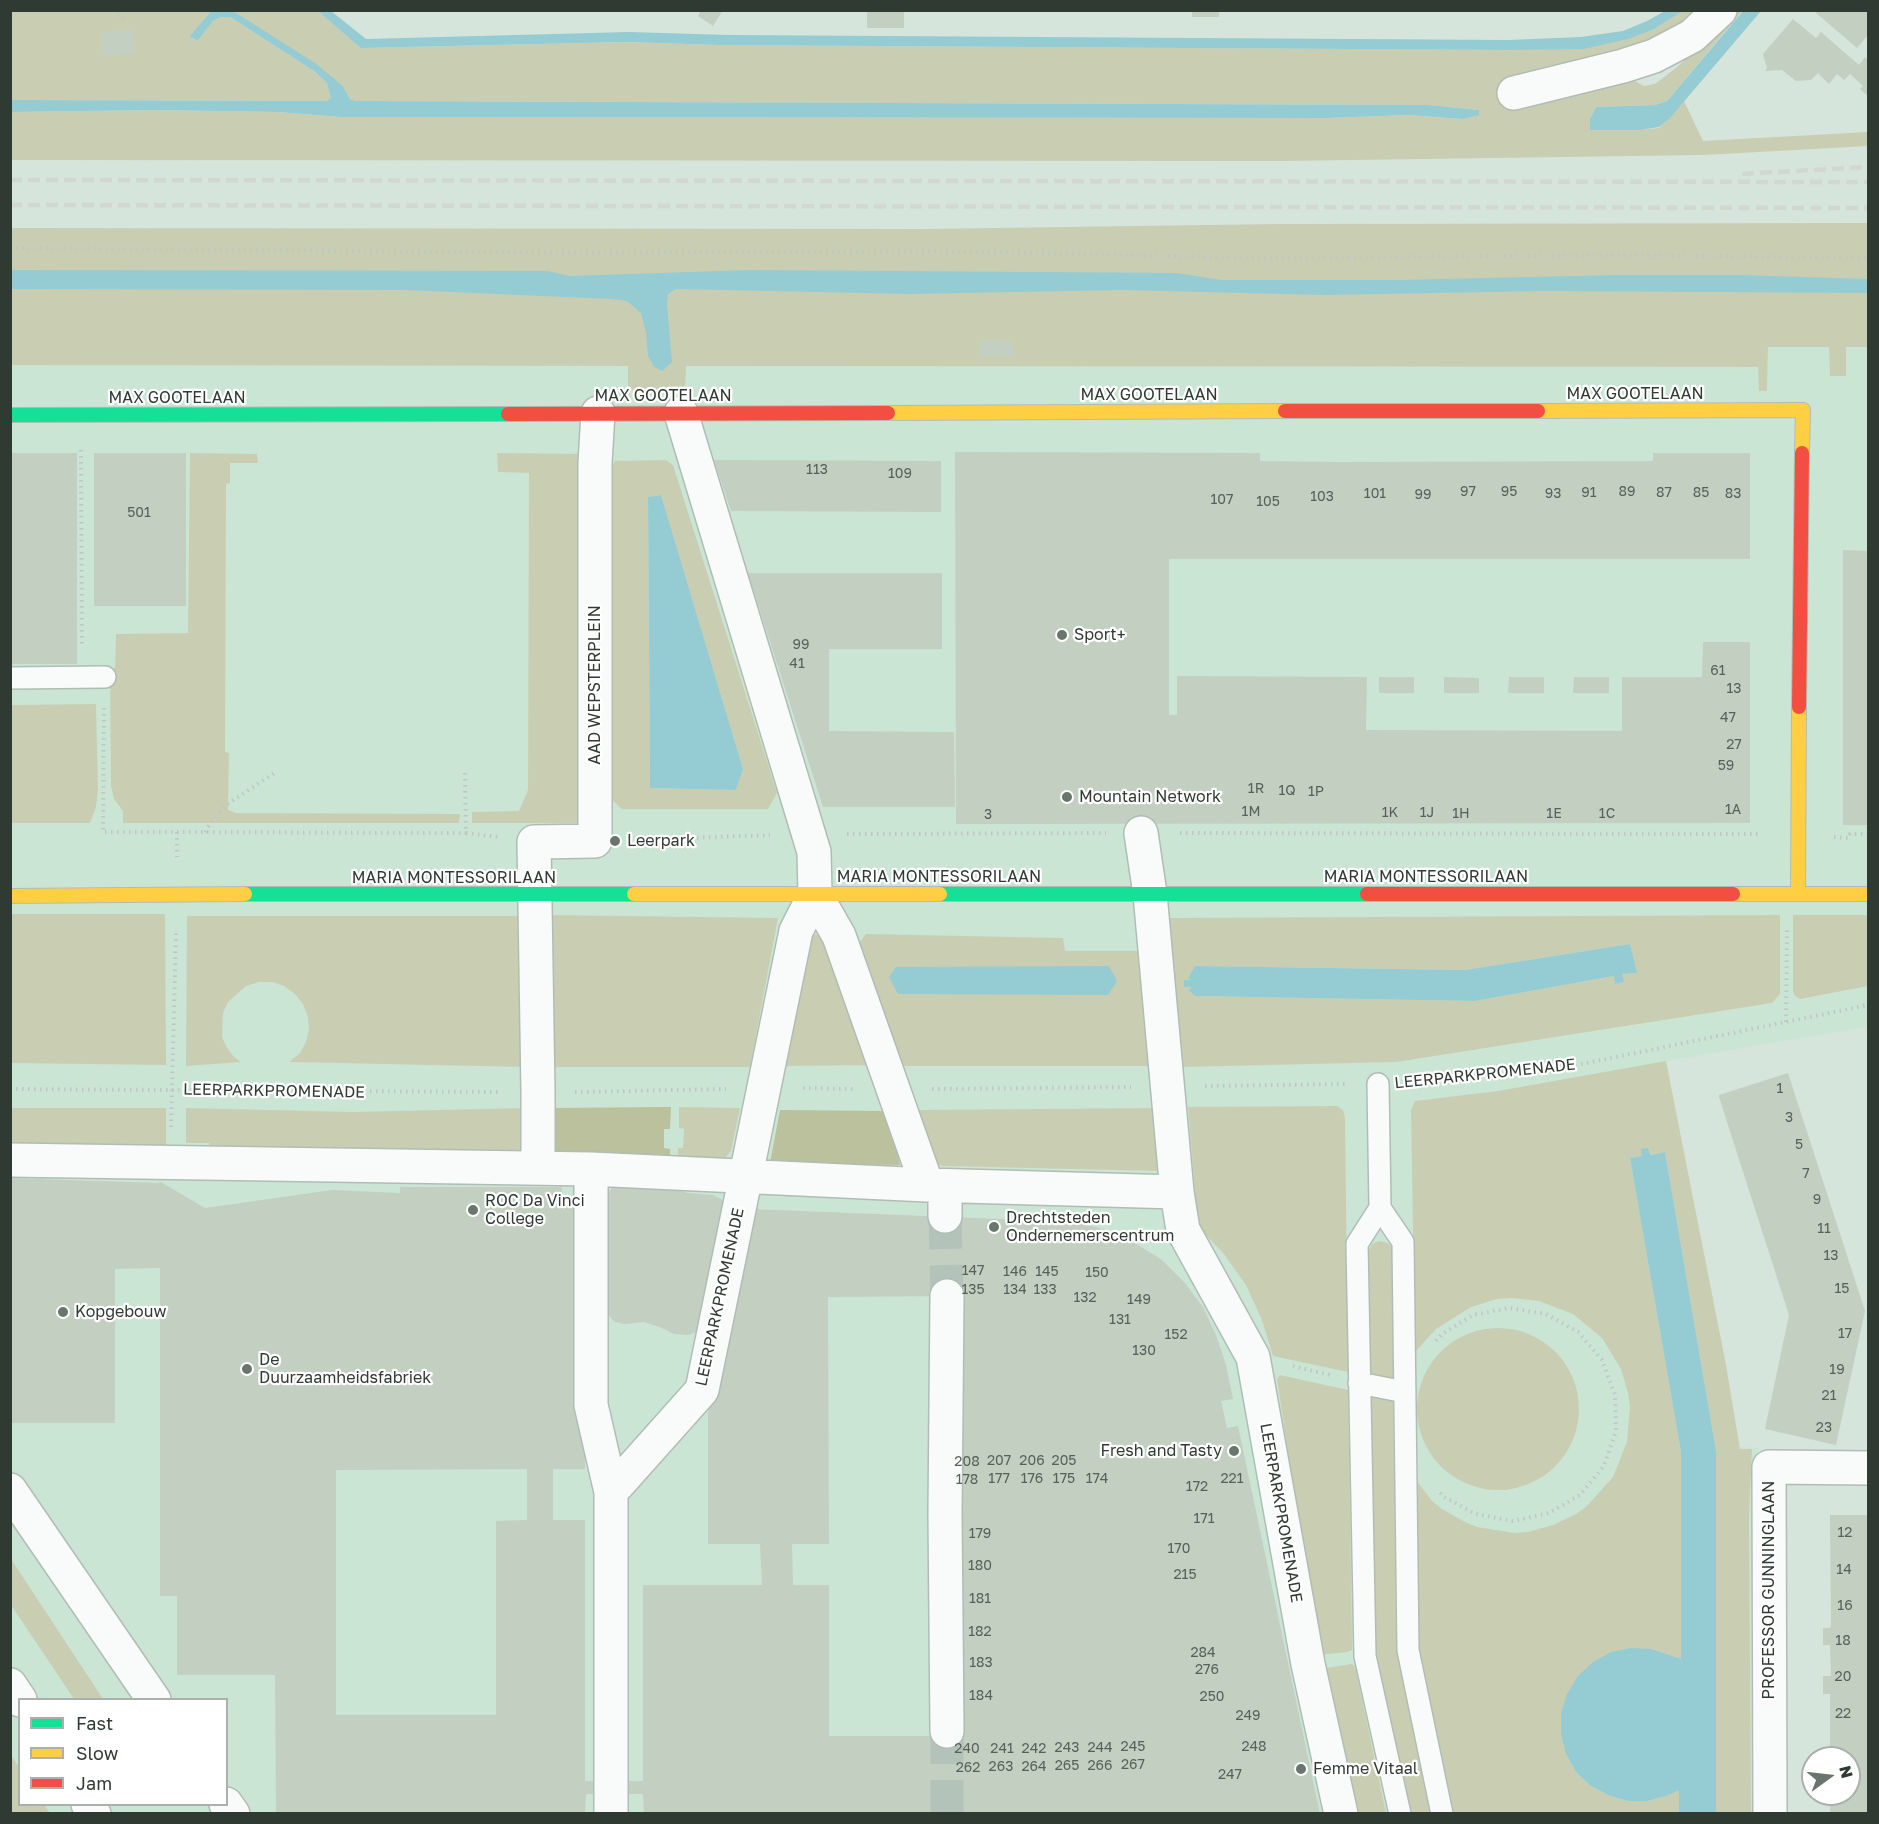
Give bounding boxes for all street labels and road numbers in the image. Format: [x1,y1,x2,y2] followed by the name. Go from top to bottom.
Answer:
[1566,384,1704,404] street label: MAX GOOTELAAN
[1080,385,1218,405] street label: MAX GOOTELAAN
[594,386,732,406] street label: MAX GOOTELAAN
[108,388,246,408] street label: MAX GOOTELAAN
[585,605,605,765] street label: AAD WEPSTERPLEIN
[837,867,1041,887] street label: MARIA MONTESSORILAAN
[1324,867,1528,887] street label: MARIA MONTESSORILAAN
[352,868,556,888] street label: MARIA MONTESSORILAAN
[1394,1055,1576,1093] street label: LEERPARKPROMENADE
[183,1080,365,1102] street label: LEERPARKPROMENADE
[692,1206,748,1388] street label: LEERPARKPROMENADE
[1256,1422,1306,1604] street label: LEERPARKPROMENADE
[1759,1481,1779,1699] street label: PROFESSOR GUNNINGLAAN

